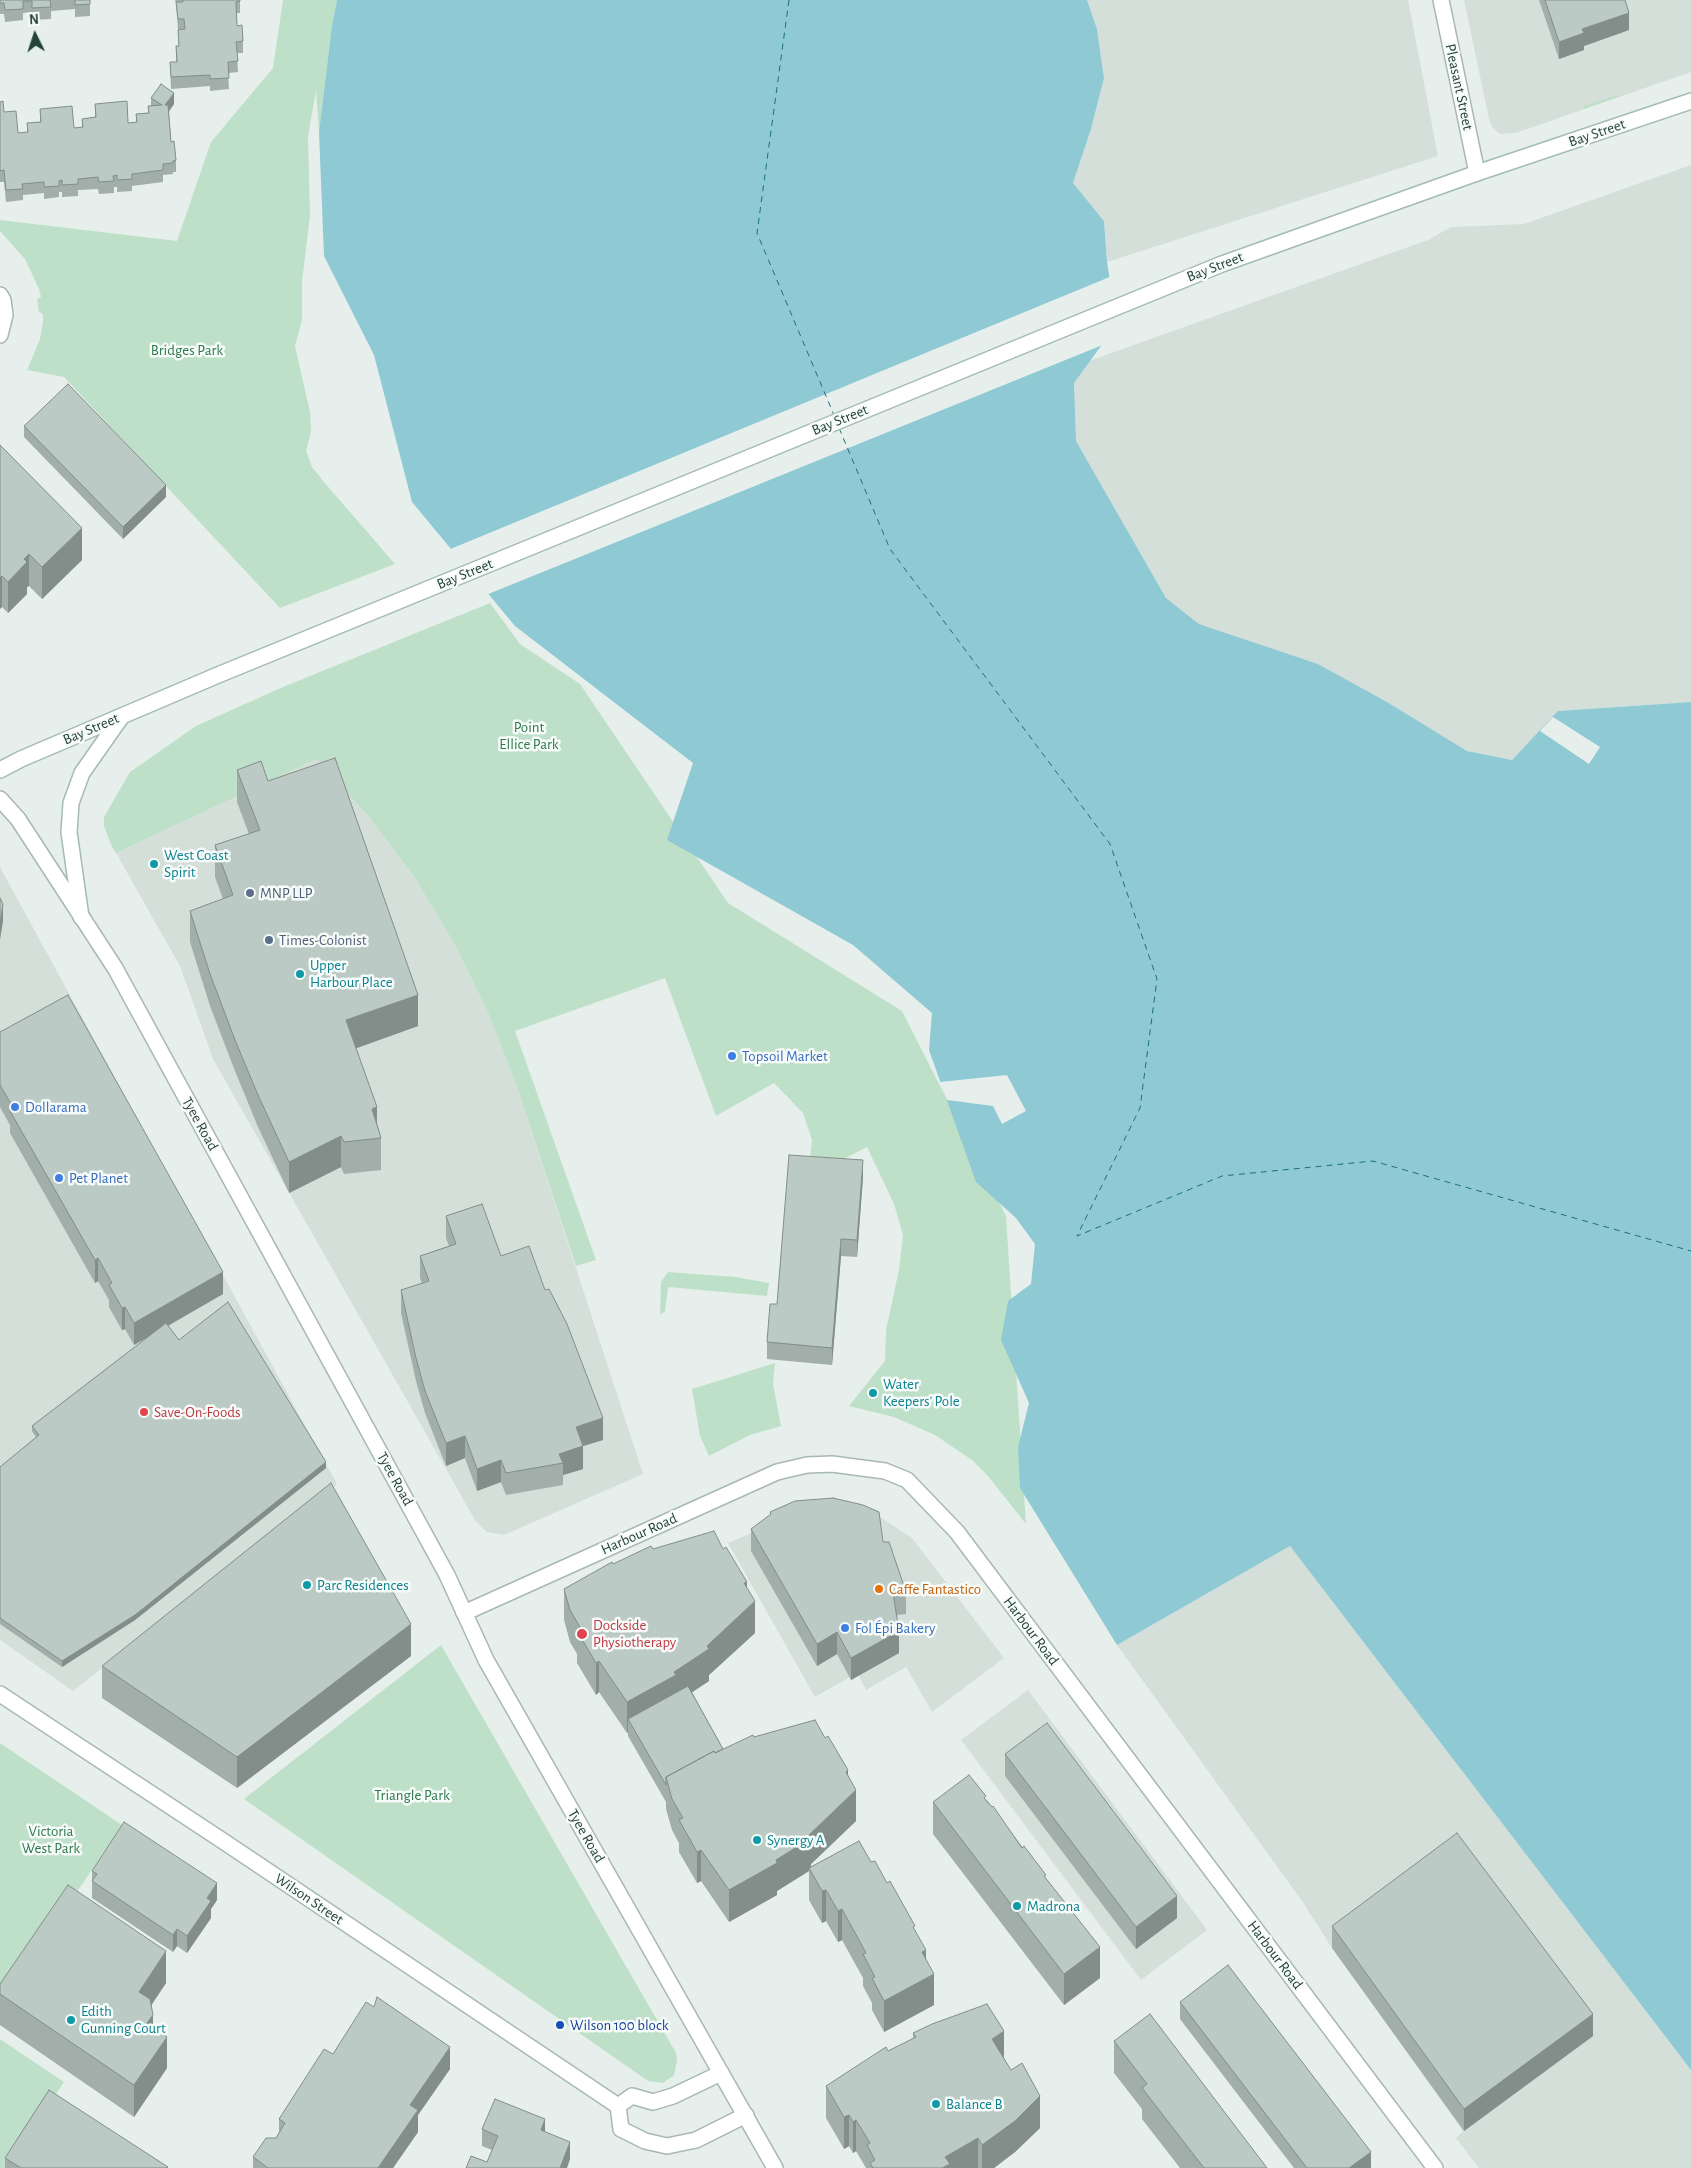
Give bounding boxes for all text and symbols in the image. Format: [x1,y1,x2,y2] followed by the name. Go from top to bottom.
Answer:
[10,10,60,60] north arrow
[29,13,39,27] text: N
[1441,42,1477,132] street label: Pleasant Street
[1566,115,1628,151] street label: Bay Street
[1184,248,1246,286] street label: Bay Street
[151,341,223,359] park label: Bridges Park
[809,401,871,439] street label: Bay Street
[434,555,496,593] street label: Bay Street
[60,709,122,749] street label: Bay Street
[499,718,559,753] park label: Point Ellice Park
[164,846,229,881] place label: West Coast Spirit
[148,858,160,870] marker: West Coast Spirit
[260,884,313,902] place label: MNP LLP
[244,887,256,899] marker: MNP LLP
[279,931,367,949] place label: Times-Colonist
[263,934,275,946] marker: Times-Colonist
[310,956,393,991] place label: Upper Harbour Place
[294,968,306,980] marker: Upper Harbour Place
[742,1047,828,1065] place label: Topsoil Market
[726,1050,738,1062] marker: Topsoil Market
[178,1094,222,1154] street label: Tyee Road
[25,1098,87,1116] place label: Dollarama
[9,1101,21,1113] marker: Dollarama
[69,1169,128,1187] place label: Pet Planet
[53,1172,65,1184] marker: Pet Planet
[883,1375,960,1410] place label: Water Keepers' Pole
[867,1387,879,1399] marker: Water Keepers' Pole
[154,1403,241,1421] place label: Save-On-Foods
[138,1406,150,1418] marker: Save-On-Foods
[373,1449,417,1509] street label: Tyee Road
[598,1509,680,1559] street label: Harbour Road
[317,1576,409,1594] place label: Parc Residences
[301,1579,313,1591] marker: Parc Residences
[889,1580,981,1598] place label: Caffe Fantastico
[873,1583,885,1595] marker: Caffe Fantastico
[999,1593,1063,1669] street label: Harbour Road
[593,1616,676,1651] place label: Dockside Physiotherapy
[855,1619,935,1637] place label: Fol Épi Bakery
[839,1622,851,1634] marker: Fol Épi Bakery
[575,1627,589,1641] marker: Dockside Physiotherapy
[374,1786,450,1804] park label: Triangle Park
[564,1806,608,1866] street label: Tyee Road
[22,1822,80,1857] park label: Victoria West Park
[767,1831,825,1849] place label: Synergy A
[751,1834,763,1846] marker: Synergy A
[271,1869,347,1929] street label: Wilson Street
[1027,1897,1080,1915] place label: Madrona
[1011,1900,1023,1912] marker: Madrona
[1243,1917,1307,1993] street label: Harbour Road
[81,2002,166,2037] place label: Edith Gunning Court
[65,2014,77,2026] marker: Edith Gunning Court
[570,2016,669,2034] place label: Wilson 100 block
[554,2019,566,2031] marker: Wilson 100 block
[946,2095,1002,2113] place label: Balance B
[930,2098,942,2110] marker: Balance B

